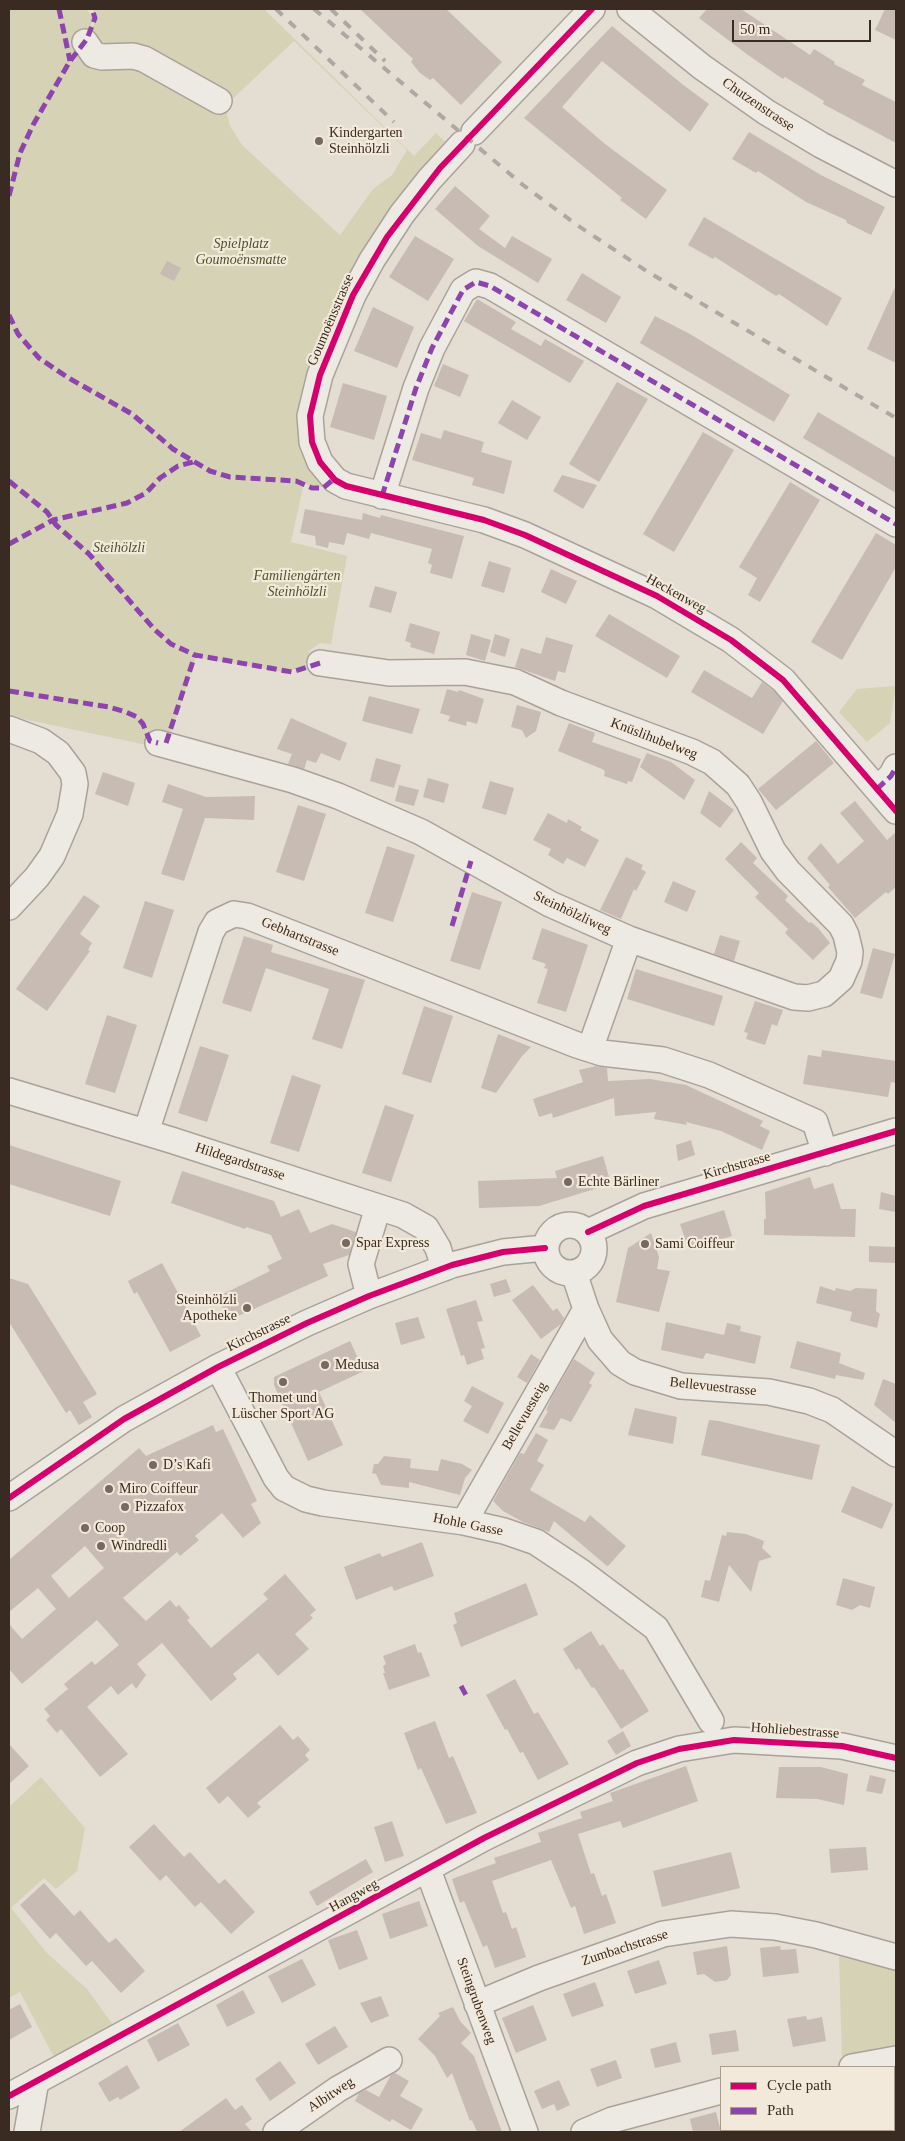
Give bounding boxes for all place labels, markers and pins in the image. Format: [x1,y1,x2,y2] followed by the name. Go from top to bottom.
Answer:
[329,125,403,158] place label: Kindergarten Steinhölzli
[313,135,325,147] marker: Kindergarten Steinhölzli
[578,1174,659,1190] place label: Echte Bärliner
[562,1176,574,1188] marker: Echte Bärliner
[356,1235,429,1251] place label: Spar Express
[655,1236,734,1252] place label: Sami Coiffeur
[340,1237,352,1249] marker: Spar Express
[639,1238,651,1250] marker: Sami Coiffeur
[176,1292,237,1324] place label: Steinhölzli Apotheke
[241,1302,253,1314] marker: Steinhölzli Apotheke
[335,1357,379,1373] place label: Medusa
[319,1359,331,1371] marker: Medusa
[277,1376,289,1388] marker: Thomet und Lüscher Sport AG
[232,1390,334,1422] place label: Thomet und Lüscher Sport AG
[163,1457,211,1473] place label: D’s Kafi
[147,1459,159,1471] marker: D’s Kafi
[119,1481,198,1497] place label: Miro Coiffeur
[103,1483,115,1495] marker: Miro Coiffeur
[135,1499,184,1515] place label: Pizzafox
[119,1501,131,1513] marker: Pizzafox
[95,1520,125,1536] place label: Coop
[79,1522,91,1534] marker: Coop
[111,1538,167,1554] place label: Windredli
[95,1540,107,1552] marker: Windredli

